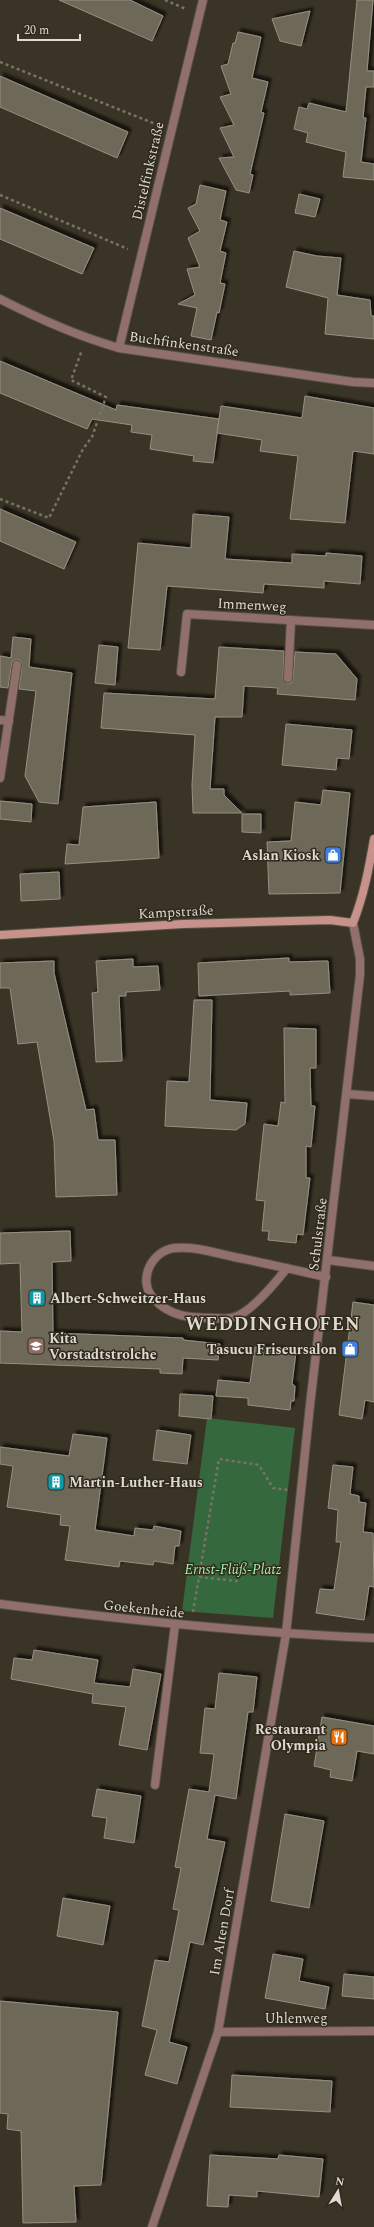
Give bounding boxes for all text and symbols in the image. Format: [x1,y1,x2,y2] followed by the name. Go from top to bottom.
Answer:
[18,16,80,42] scale bar
[24,21,49,40] text: 20 m
[126,119,170,222] street label: Distelfinkstraße
[128,326,240,362] street label: Buchfinkenstraße
[217,593,287,617] street label: Immenweg
[242,845,321,866] place label: Aslan Kiosk
[323,845,343,865] shop icon: Aslan Kiosk
[138,900,214,924] street label: Kampstraße
[303,1196,333,1272] street label: Schulstraße
[27,1288,47,1308] building icon: Albert-Schweitzer-Haus
[50,1288,206,1309] place label: Albert-Schweitzer-Haus
[185,1311,361,1338] district label: WEDDINGHOFEN
[49,1328,157,1365] place label: Kita Vorstadtstrolche
[26,1336,46,1356] school or university icon: Kita Vorstadtstrolche
[207,1339,337,1360] place label: Tasucu Friseursalon
[340,1339,360,1359] shop icon: Tasucu Friseursalon
[46,1472,66,1492] building icon: Martin-Luther-Haus
[69,1472,203,1493] place label: Martin-Luther-Haus
[185,1559,282,1580] park label: Ernst-Flüß-Platz
[102,1594,186,1624] street label: Goekenheide
[255,1719,327,1756] place label: Restaurant Olympia
[329,1727,349,1747] restaurant icon: Restaurant Olympia
[204,1886,240,1977] street label: Im Alten Dorf
[264,2008,328,2029] street label: Uhlenweg
[318,2171,358,2211] north arrow
[334,2172,346,2191] text: N

